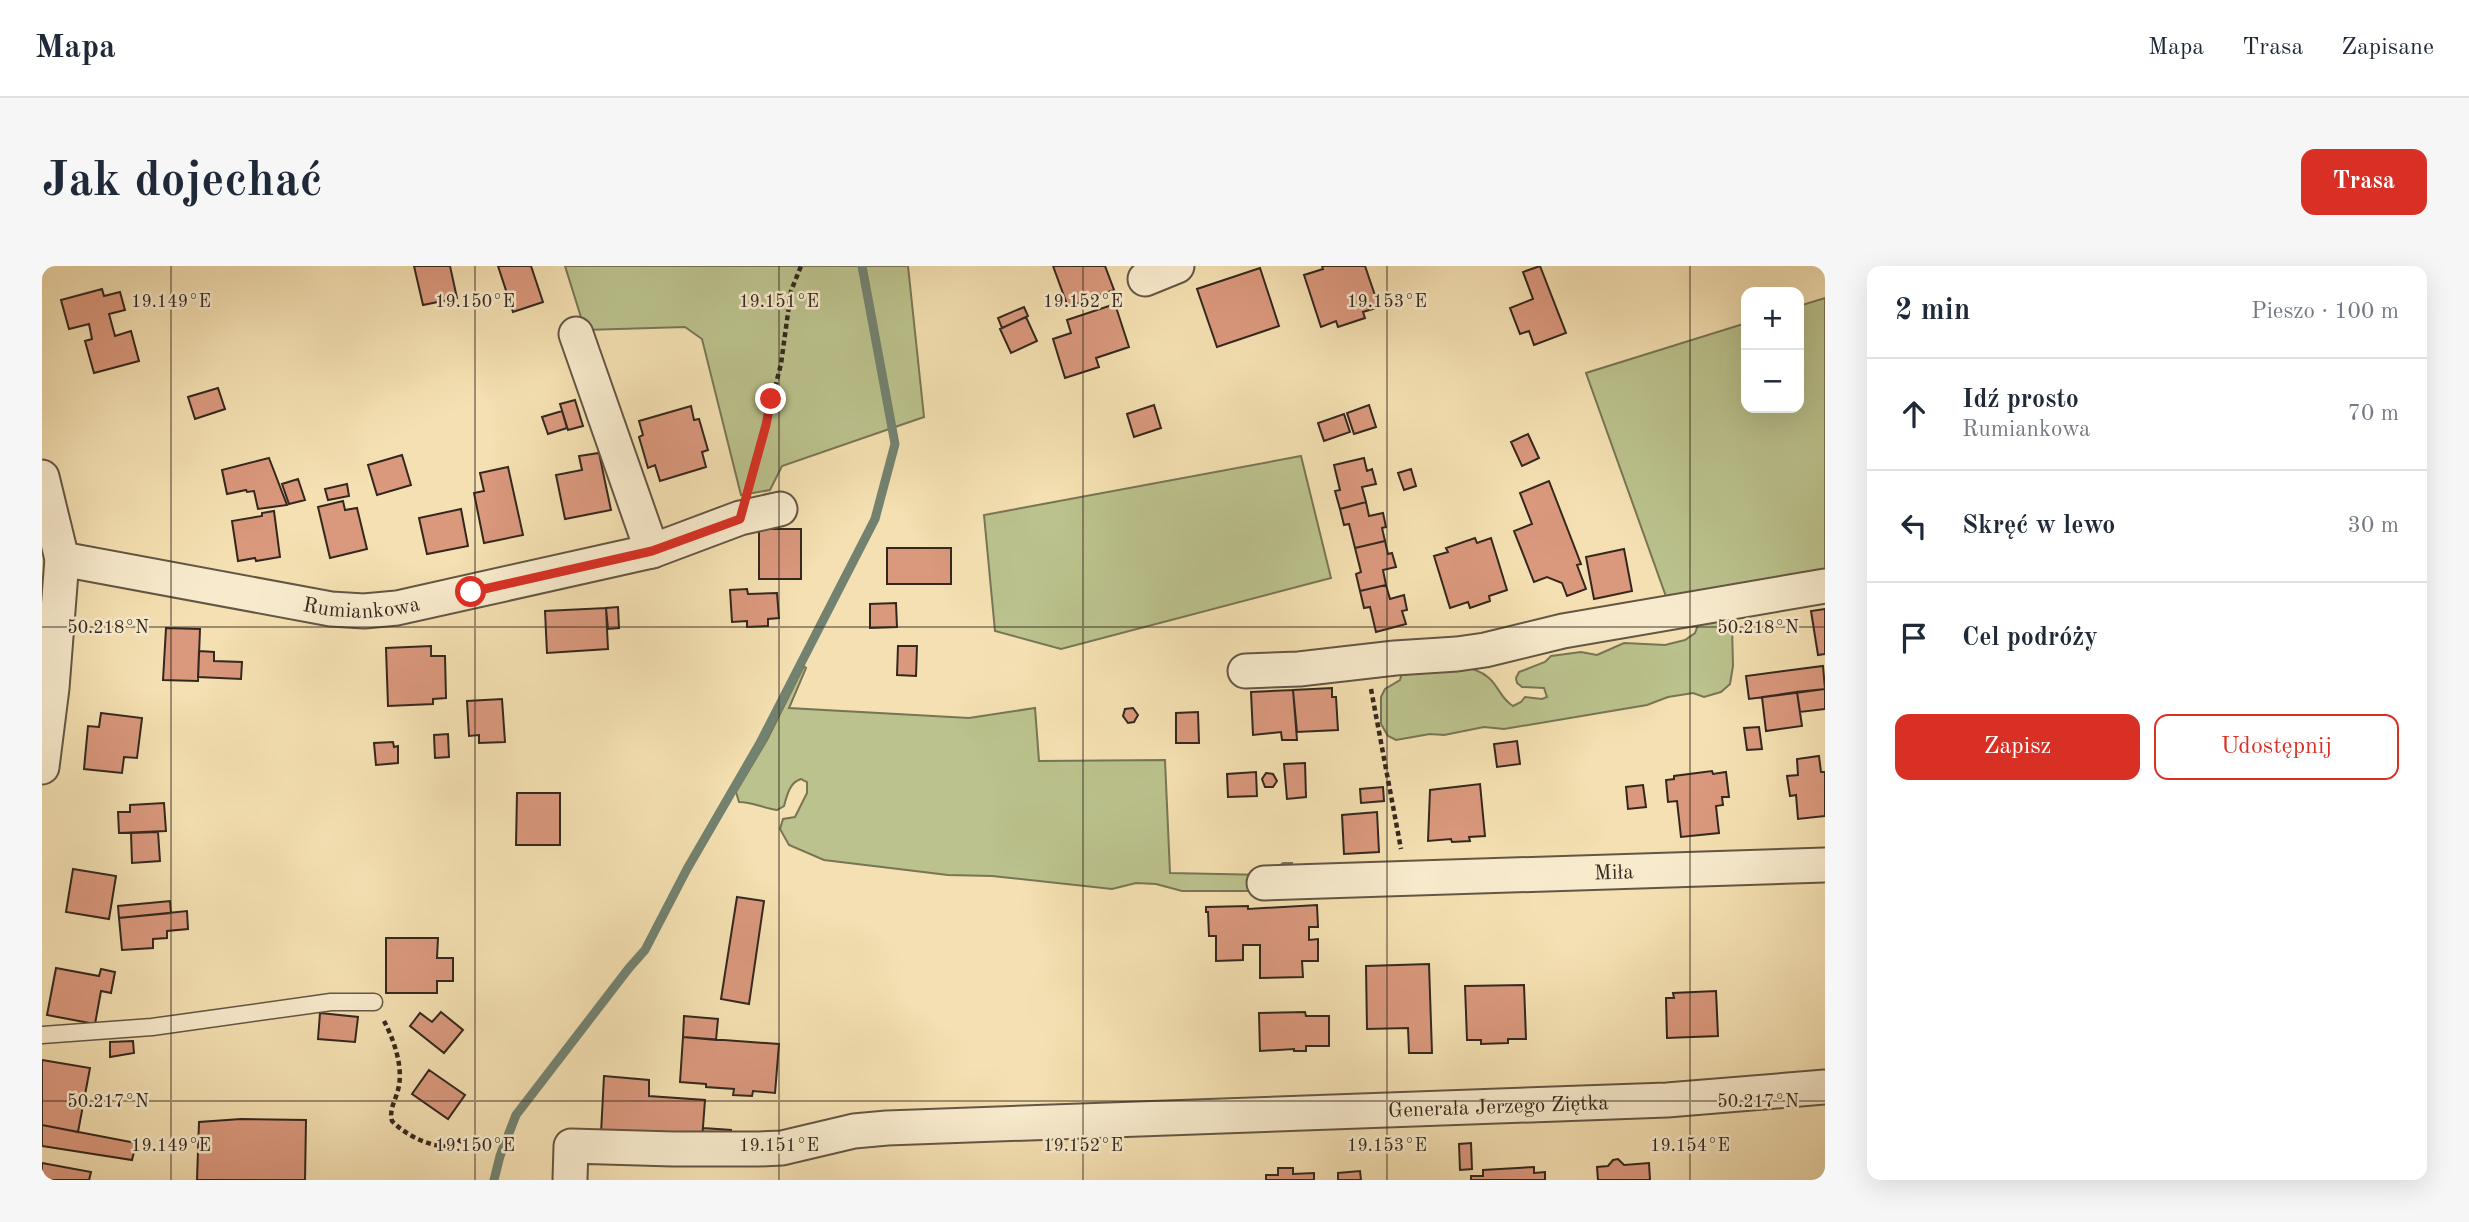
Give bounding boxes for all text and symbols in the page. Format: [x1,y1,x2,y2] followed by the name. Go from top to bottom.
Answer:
[35,32,116,65] text: Mapa
[2148,36,2204,60] text: Mapa
[2242,36,2303,60] text: Trasa
[2341,36,2434,60] text: Zapisane
[2301,149,2427,215] button: Trasa
[42,158,323,207] text: Jak dojechać
[1741,287,1804,413] map controls
[1741,287,1804,350] button: +
[131,293,211,311] text: 19.149°E
[435,293,515,311] text: 19.150°E
[739,293,819,311] text: 19.151°E
[1043,293,1123,311] text: 19.152°E
[1347,293,1427,311] text: 19.153°E
[1895,296,1970,326] text: 2 min
[2251,300,2399,323] text: Pieszo · 100 m
[1741,350,1804,413] button: −
[755,383,786,414] route end
[1962,387,2079,413] text: Idź prosto
[1895,395,1933,433] icon: ahead
[2348,402,2399,425] text: 70 m
[1962,418,2090,441] text: Rumiankowa
[1895,507,1933,545] icon: left
[1962,513,2115,539] text: Skręć w lewo
[2348,514,2399,537] text: 30 m
[455,576,486,607] route start
[301,594,422,623] street label: Rumiankowa
[67,619,149,637] text: 50.218°N
[1717,619,1799,637] text: 50.218°N
[1895,619,1933,657] icon: arrive
[1962,625,2098,651] text: Cel podróży
[1895,714,2140,780] button: Zapisz
[2154,714,2399,780] button: Udostępnij
[1594,862,1634,884] street label: Miła
[67,1093,149,1111] text: 50.217°N
[1388,1093,1609,1122] street label: Generała Jerzego Ziętka
[1717,1093,1799,1111] text: 50.217°N
[131,1137,211,1155] text: 19.149°E
[435,1137,515,1155] text: 19.150°E
[739,1137,819,1155] text: 19.151°E
[1043,1137,1123,1155] text: 19.152°E
[1347,1137,1427,1155] text: 19.153°E
[1650,1137,1730,1155] text: 19.154°E

